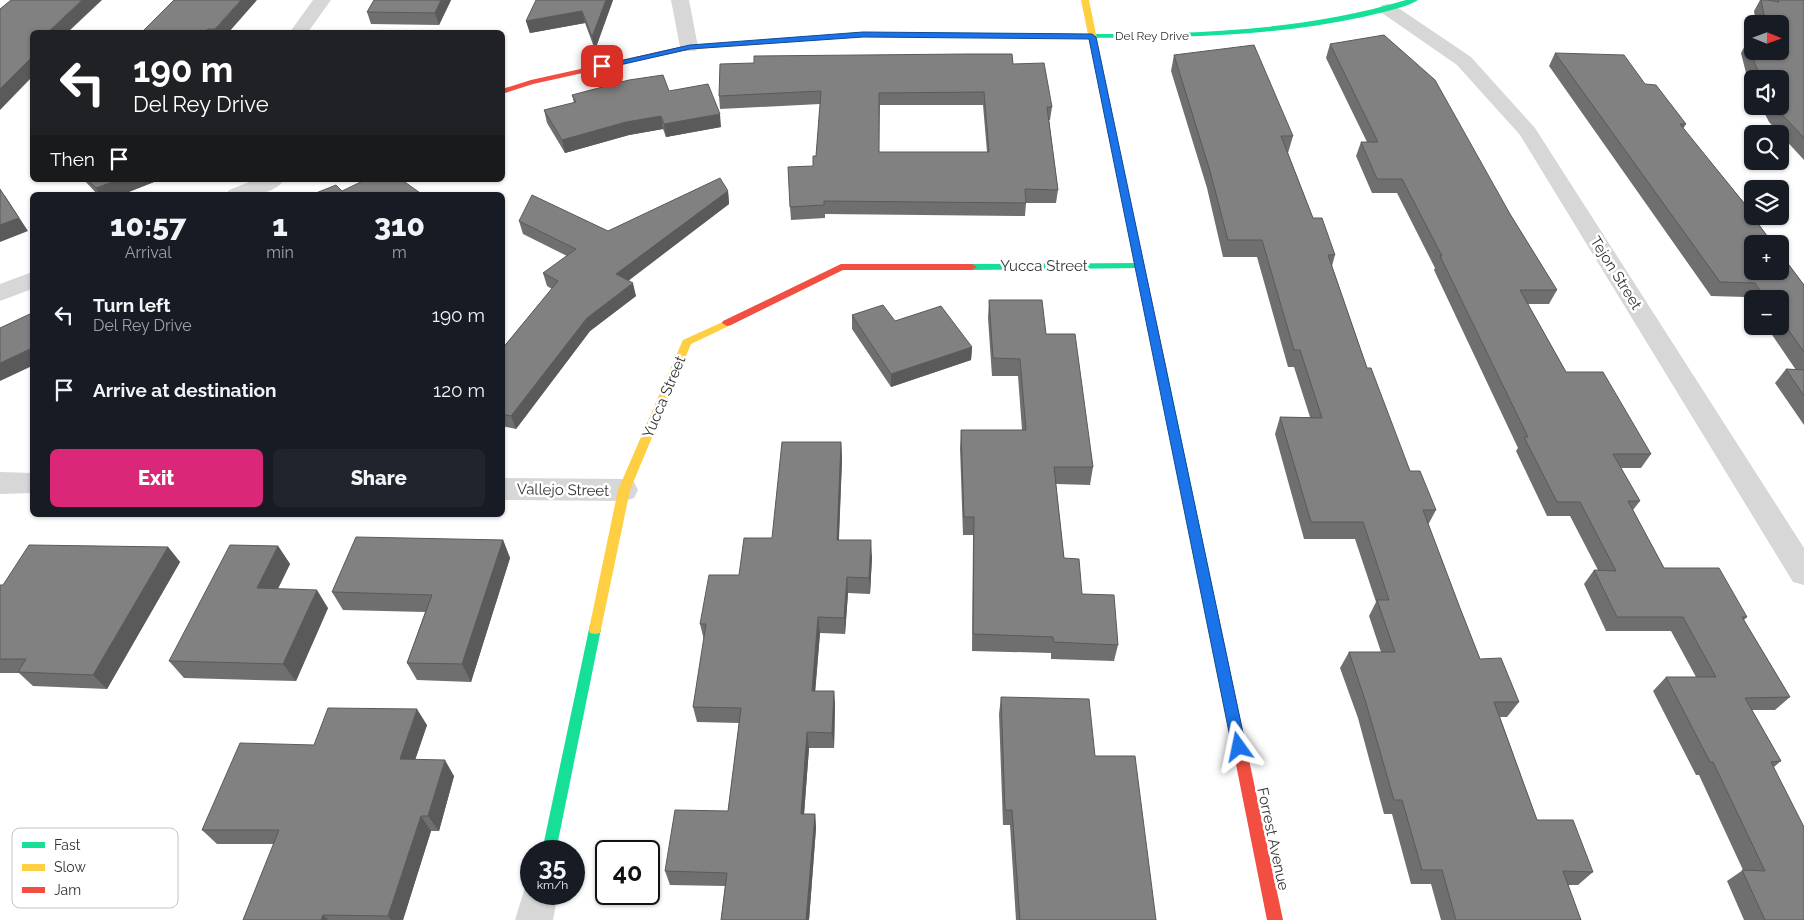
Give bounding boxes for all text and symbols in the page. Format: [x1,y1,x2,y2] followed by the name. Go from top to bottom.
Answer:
[1744,15,1789,60] north arrow
[1744,15,1789,335] map controls
[1115,29,1189,43] street label: Del Rey Drive
[581,45,623,87] pin
[133,49,233,90] text: 190 m
[50,50,115,115] icon: left
[588,52,616,80] icon: arrive
[1744,70,1789,115] button: sound
[133,91,269,117] text: Del Rey Drive
[1744,125,1789,170] button: search
[105,145,133,173] icon: arrive
[50,148,95,170] text: Then
[1744,180,1789,225] button: layers
[110,208,186,243] text: 10:57
[272,208,288,243] text: 1
[374,208,425,243] text: 310
[1586,233,1646,313] street label: Tejon Street
[1744,235,1789,280] button: +
[125,243,172,262] text: Arrival
[266,243,294,262] text: min
[392,243,407,262] text: m
[1000,257,1088,275] street label: Yucca Street
[1744,290,1789,335] button: −
[93,294,170,316] text: Turn left
[50,301,78,329] icon: left
[432,304,485,326] text: 190 m
[93,316,192,335] text: Del Rey Drive
[639,353,689,441] street label: Yucca Street
[50,376,78,404] icon: arrive
[93,379,277,401] text: Arrive at destination
[433,379,485,401] text: 120 m
[50,449,263,507] button: Exit
[273,449,485,507] button: Share
[517,480,609,500] street label: Vallejo Street
[1212,720,1264,772] position arrow
[1253,786,1293,892] street label: Forrest Avenue
[12,828,178,908] legend
[54,837,81,853] text: Fast
[595,840,660,905] speed limit sign: 40
[539,851,566,881] text: 35
[54,859,86,875] text: Slow
[537,878,568,892] text: km/h
[54,882,81,898] text: Jam

